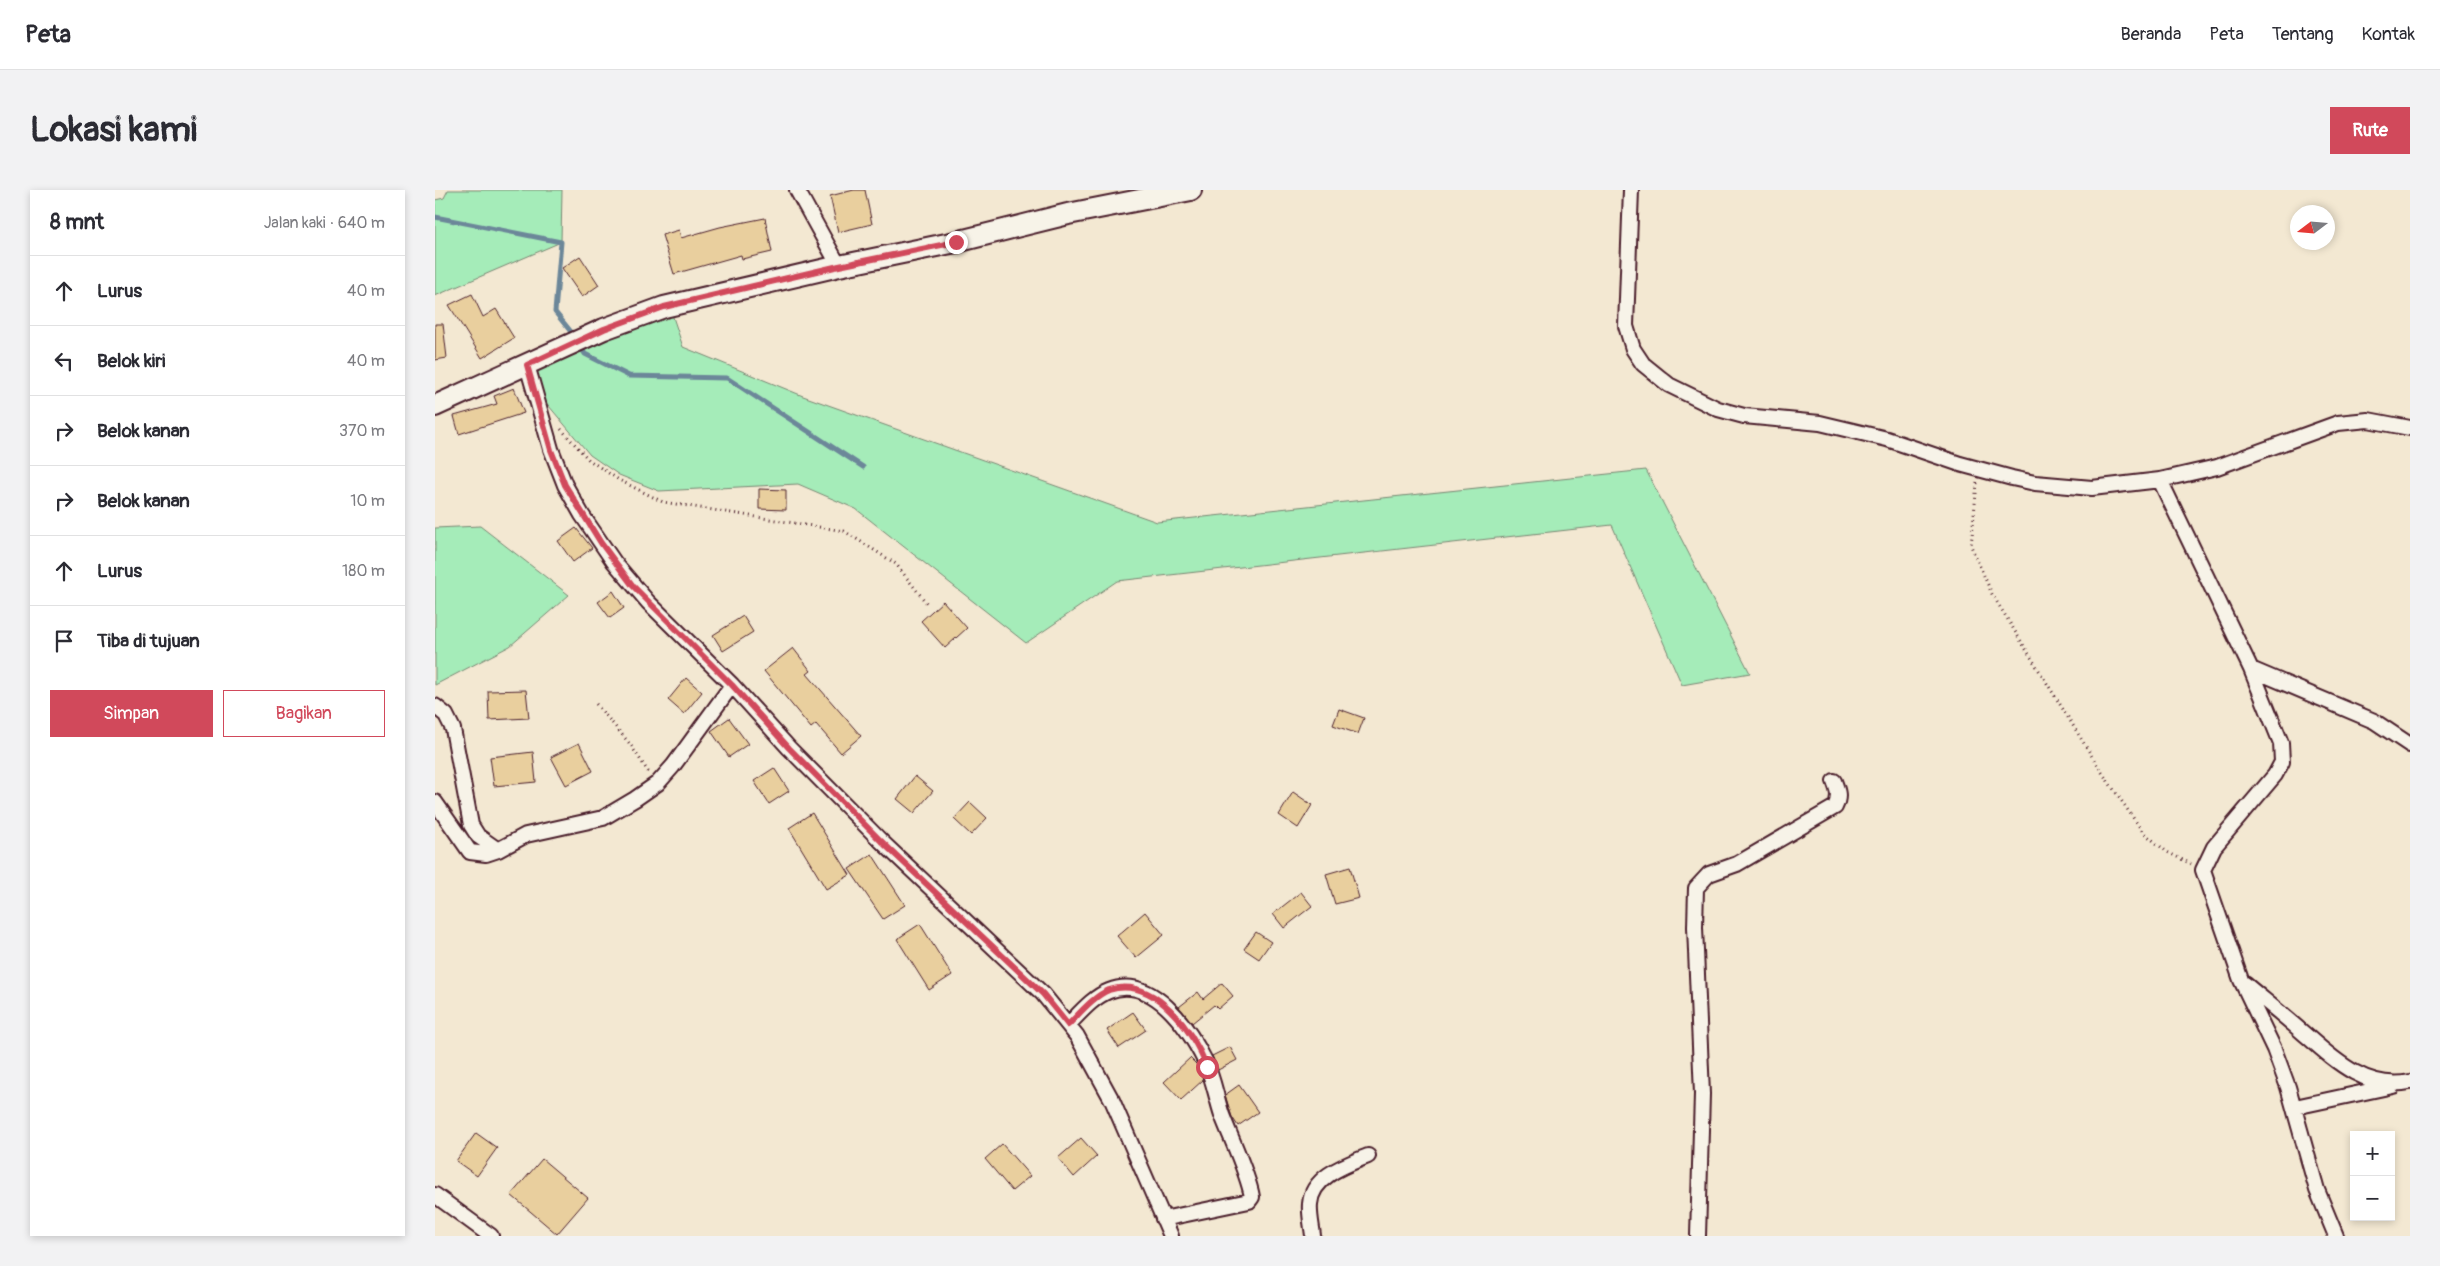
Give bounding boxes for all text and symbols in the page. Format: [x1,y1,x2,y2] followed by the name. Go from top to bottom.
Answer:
[25,20,71,49] text: Peta
[2121,23,2181,46] text: Beranda
[2209,23,2244,46] text: Peta
[2272,23,2334,46] text: Tentang
[2362,23,2415,46] text: Kontak
[2330,107,2410,154] button: Rute
[30,108,197,152] text: Lokasi kami
[2290,205,2335,250] north arrow
[50,209,104,236] text: 8 mnt
[264,213,385,233] text: Jalan kaki · 640 m
[945,231,968,254] route end
[50,277,78,305] icon: ahead
[97,279,142,303] text: Lurus
[347,281,385,301] text: 40 m
[50,347,78,375] icon: left
[97,349,165,373] text: Belok kiri
[347,351,385,371] text: 40 m
[50,417,78,445] icon: right
[97,419,190,443] text: Belok kanan
[339,421,385,441] text: 370 m
[50,487,78,515] icon: right
[97,489,190,513] text: Belok kanan
[350,491,385,511] text: 10 m
[50,557,78,585] icon: ahead
[97,559,142,583] text: Lurus
[342,561,385,581] text: 180 m
[50,627,78,655] icon: arrive
[97,629,200,653] text: Tiba di tujuan
[50,690,213,737] button: Simpan
[223,690,385,737] button: Bagikan
[1196,1056,1219,1079] route start
[2350,1131,2395,1221] map controls
[2350,1131,2395,1176] button: +
[2350,1176,2395,1221] button: −

